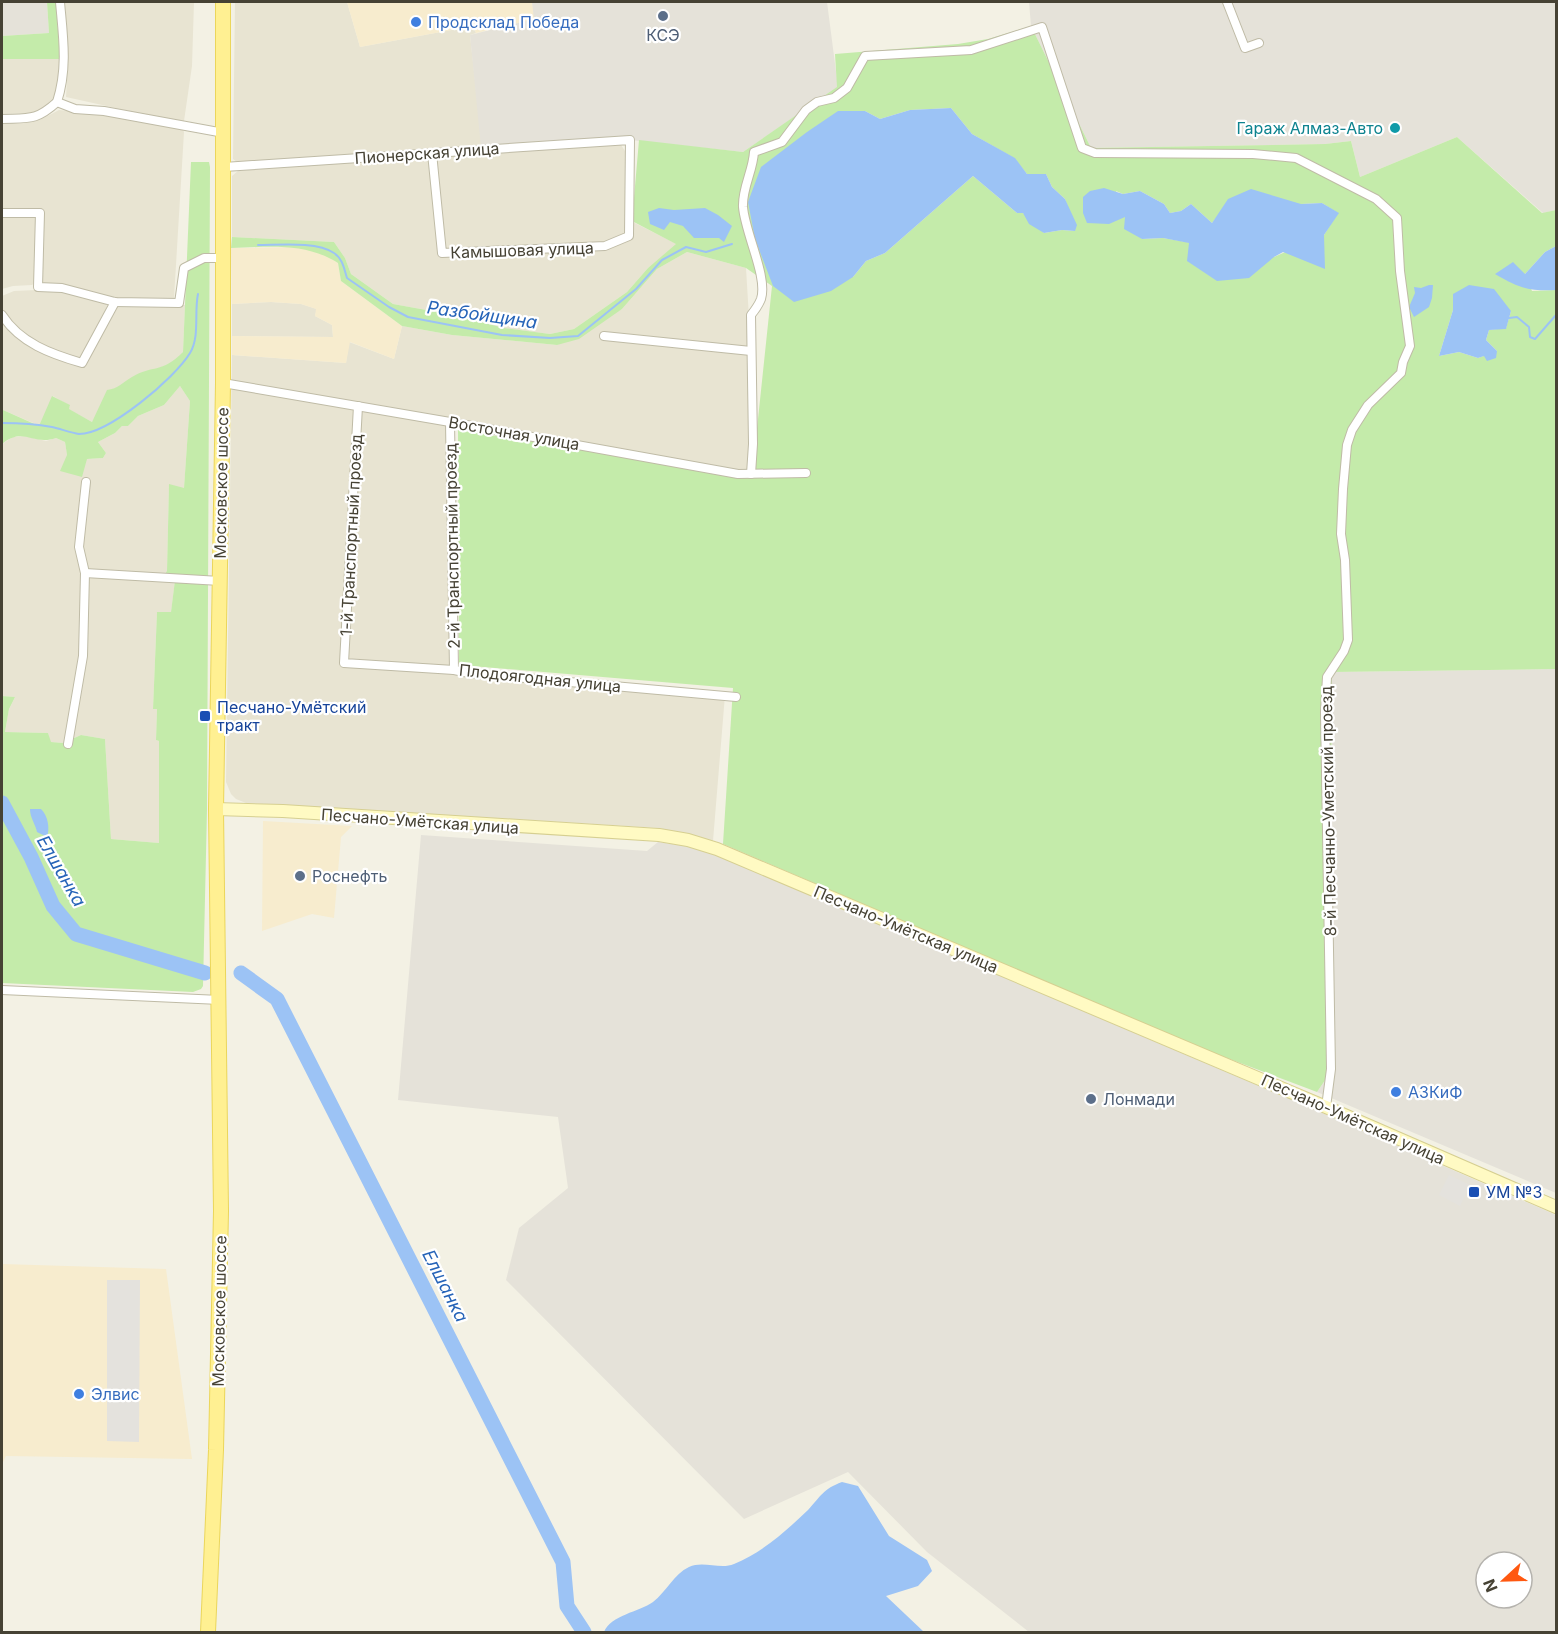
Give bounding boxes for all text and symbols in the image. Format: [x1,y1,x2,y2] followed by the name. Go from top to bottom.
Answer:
[656,9,670,23] marker: КСЭ
[428,12,579,32] place label: Продсклад Победа
[409,15,423,29] marker: Продсклад Победа
[646,25,680,45] place label: КСЭ
[1236,118,1383,138] place label: Гараж Алмаз-Авто
[1388,121,1402,135] marker: Гараж Алмаз-Авто
[354,138,500,168] street label: Пионерская улица
[450,238,594,262] street label: Камышовая улица
[426,296,538,333] water label: Разбойщина
[210,407,232,559] street label: Московское шоссе
[447,412,581,454] street label: Восточная улица
[336,433,366,637] street label: 1-й Транспортный проезд
[440,443,464,649] street label: 2-й Транспортный проезд
[458,660,622,696] street label: Плодоягодная улица
[1316,686,1340,936] street label: 8-й Песчанно-Уметский проезд
[217,697,366,735] place label: Песчано-Умётский тракт
[198,709,212,723] marker: Песчано-Умётский тракт
[320,804,520,838] street label: Песчано-Умётская улица
[33,831,90,910] water label: Елшанка
[312,866,387,886] place label: Роснефть
[293,869,307,883] marker: Роснефть
[811,881,1001,977] street label: Песчано-Умётская улица
[1258,1070,1448,1168] street label: Песчано-Умётская улица
[1408,1082,1462,1102] place label: АЗКиФ
[1389,1085,1403,1099] marker: АЗКиФ
[1103,1089,1175,1109] place label: Лонмади
[1084,1092,1098,1106] marker: Лонмади
[1486,1182,1542,1202] place label: УМ №3
[1467,1185,1481,1199] marker: УМ №3
[208,1235,230,1387] street label: Московское шоссе
[418,1246,473,1326] water label: Елшанка
[91,1384,140,1404] place label: Элвис
[72,1387,86,1401] marker: Элвис
[1474,1550,1534,1610] north arrow
[1479,1576,1502,1595] text: N

